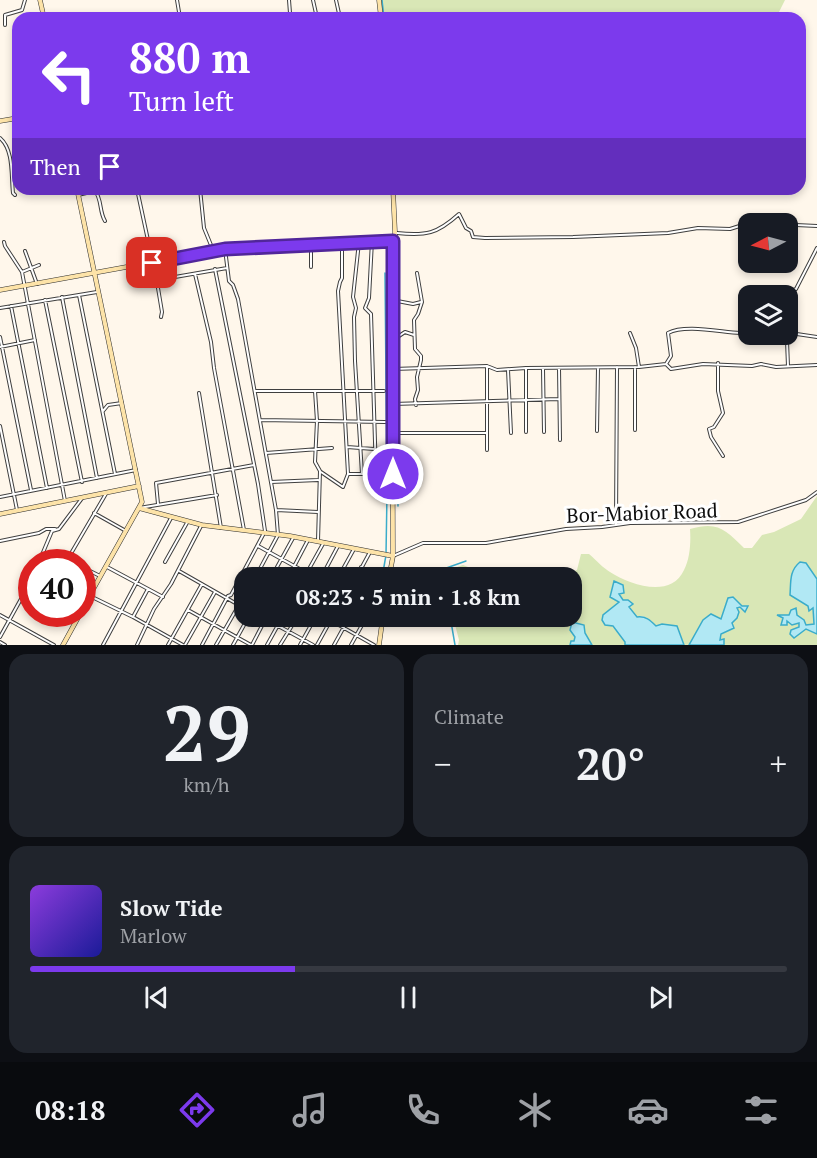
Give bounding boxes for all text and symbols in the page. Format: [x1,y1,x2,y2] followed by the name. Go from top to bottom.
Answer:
[129,29,250,85] text: 880 m
[30,36,108,114] icon: left
[129,83,234,119] text: Turn left
[93,150,126,183] icon: arrive
[30,152,81,181] text: Then
[738,213,798,273] north arrow
[738,213,798,345] map controls
[126,237,177,288] pin
[135,246,168,279] icon: arrive
[738,285,798,345] button: layers
[361,442,425,506] position arrow
[566,496,718,529] street label: Bor-Mabior Road
[18,549,96,627] speed limit sign: 40
[296,582,520,611] text: 08:23 · 5 min · 1.8 km
[162,680,251,783] text: 29
[434,703,504,730] text: Climate
[576,733,645,793] text: 20°
[434,742,452,785] text: −
[769,742,787,785] text: +
[183,771,230,798] text: km/h
[120,893,223,922] text: Slow Tide
[120,922,187,949] text: Marlow
[140,981,173,1014] icon: previous
[392,981,425,1014] icon: pause
[644,981,677,1014] icon: next
[176,1089,218,1131] icon: directions
[289,1089,331,1131] icon: music
[402,1089,444,1131] icon: phone
[514,1089,556,1131] icon: climate
[627,1089,669,1131] icon: car
[740,1089,782,1131] icon: filters
[35,1092,106,1128] text: 08:18

